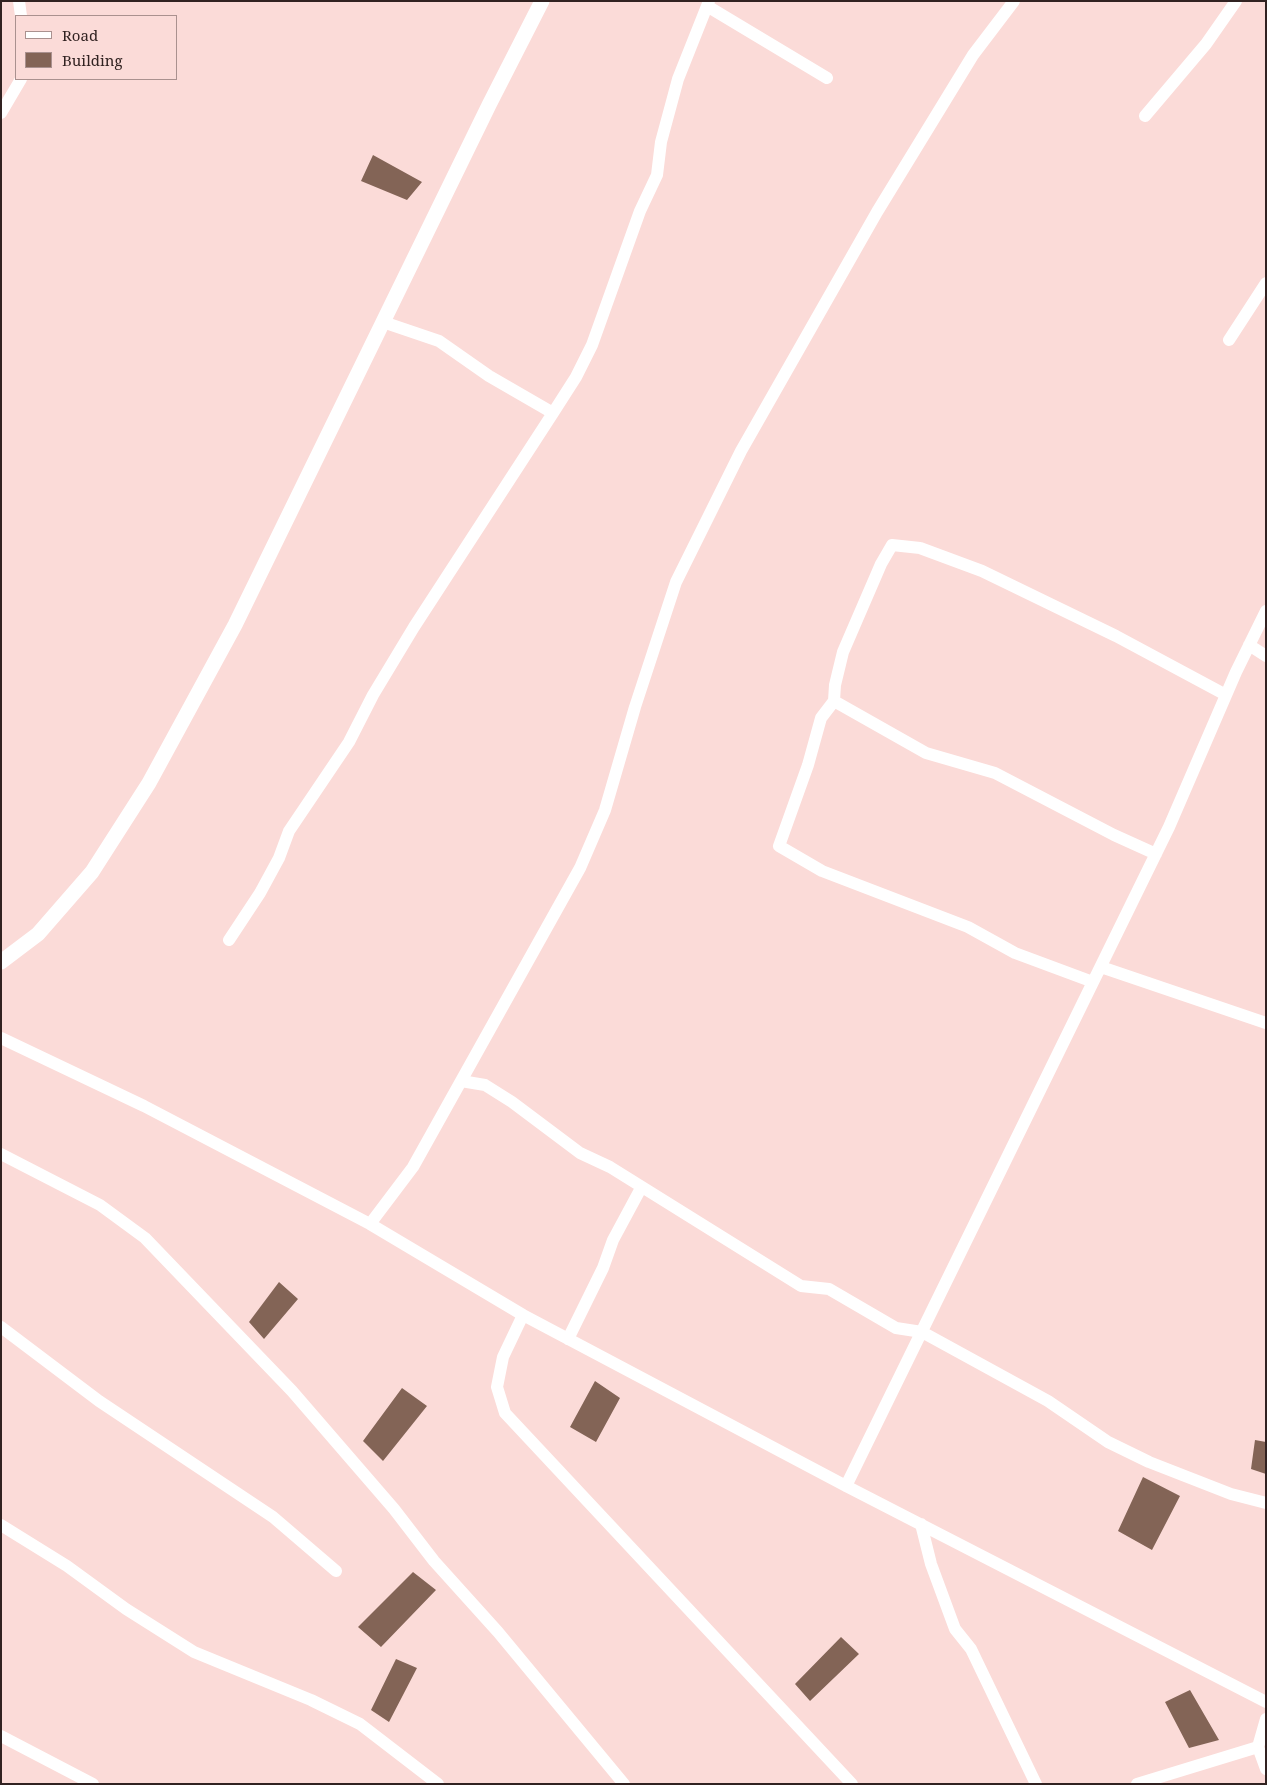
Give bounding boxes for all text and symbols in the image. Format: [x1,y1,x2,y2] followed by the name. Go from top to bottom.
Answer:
[15,15,178,80] legend
[62,25,98,45] text: Road
[62,50,123,70] text: Building

